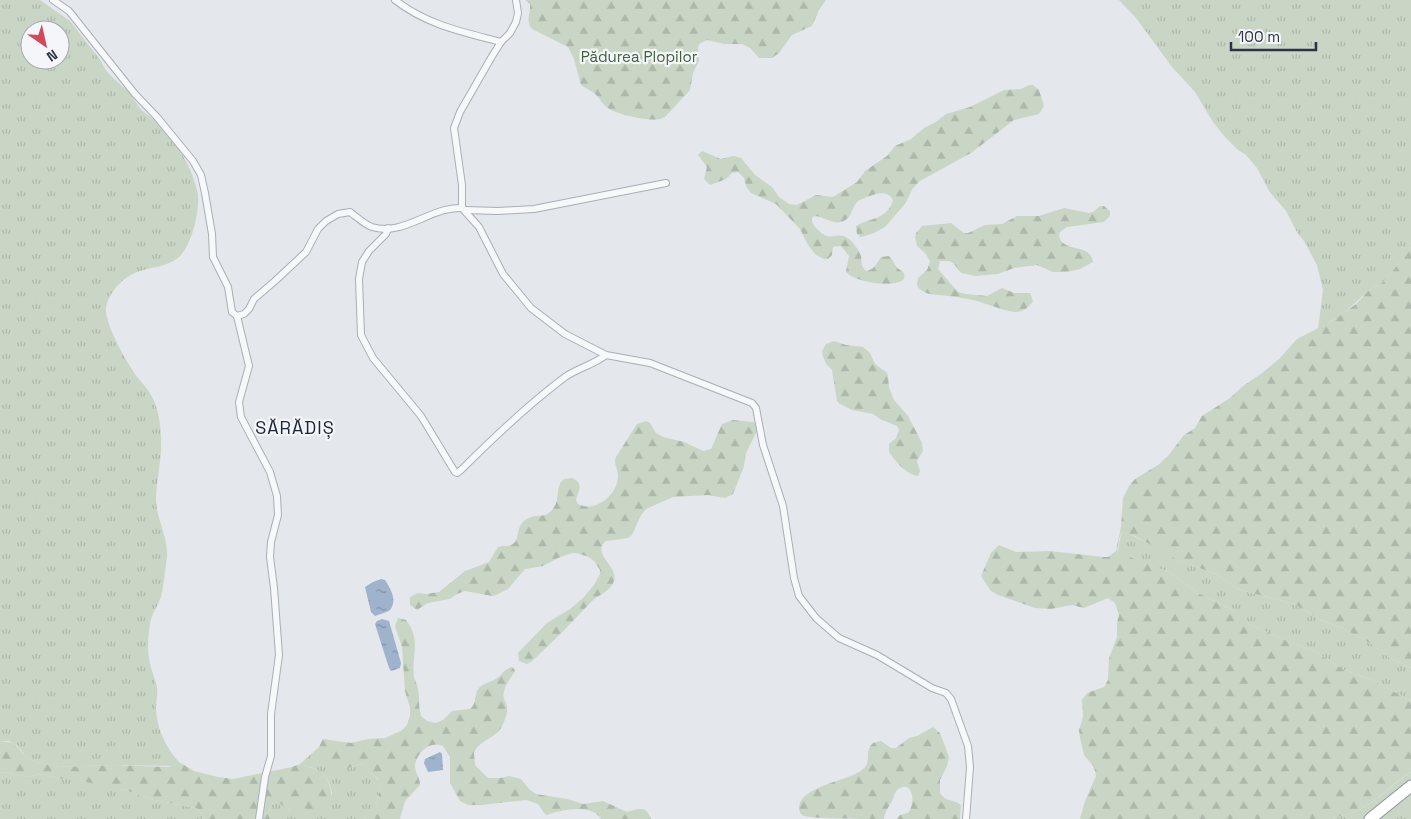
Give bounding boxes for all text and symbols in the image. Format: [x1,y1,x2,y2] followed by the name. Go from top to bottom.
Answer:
[20,20,70,70] north arrow
[1231,20,1316,52] scale bar
[1238,27,1280,46] text: 100 m
[43,46,61,66] text: N
[581,47,698,66] park label: Pădurea Plopilor
[255,416,335,439] district label: SĂRĂDIȘ

